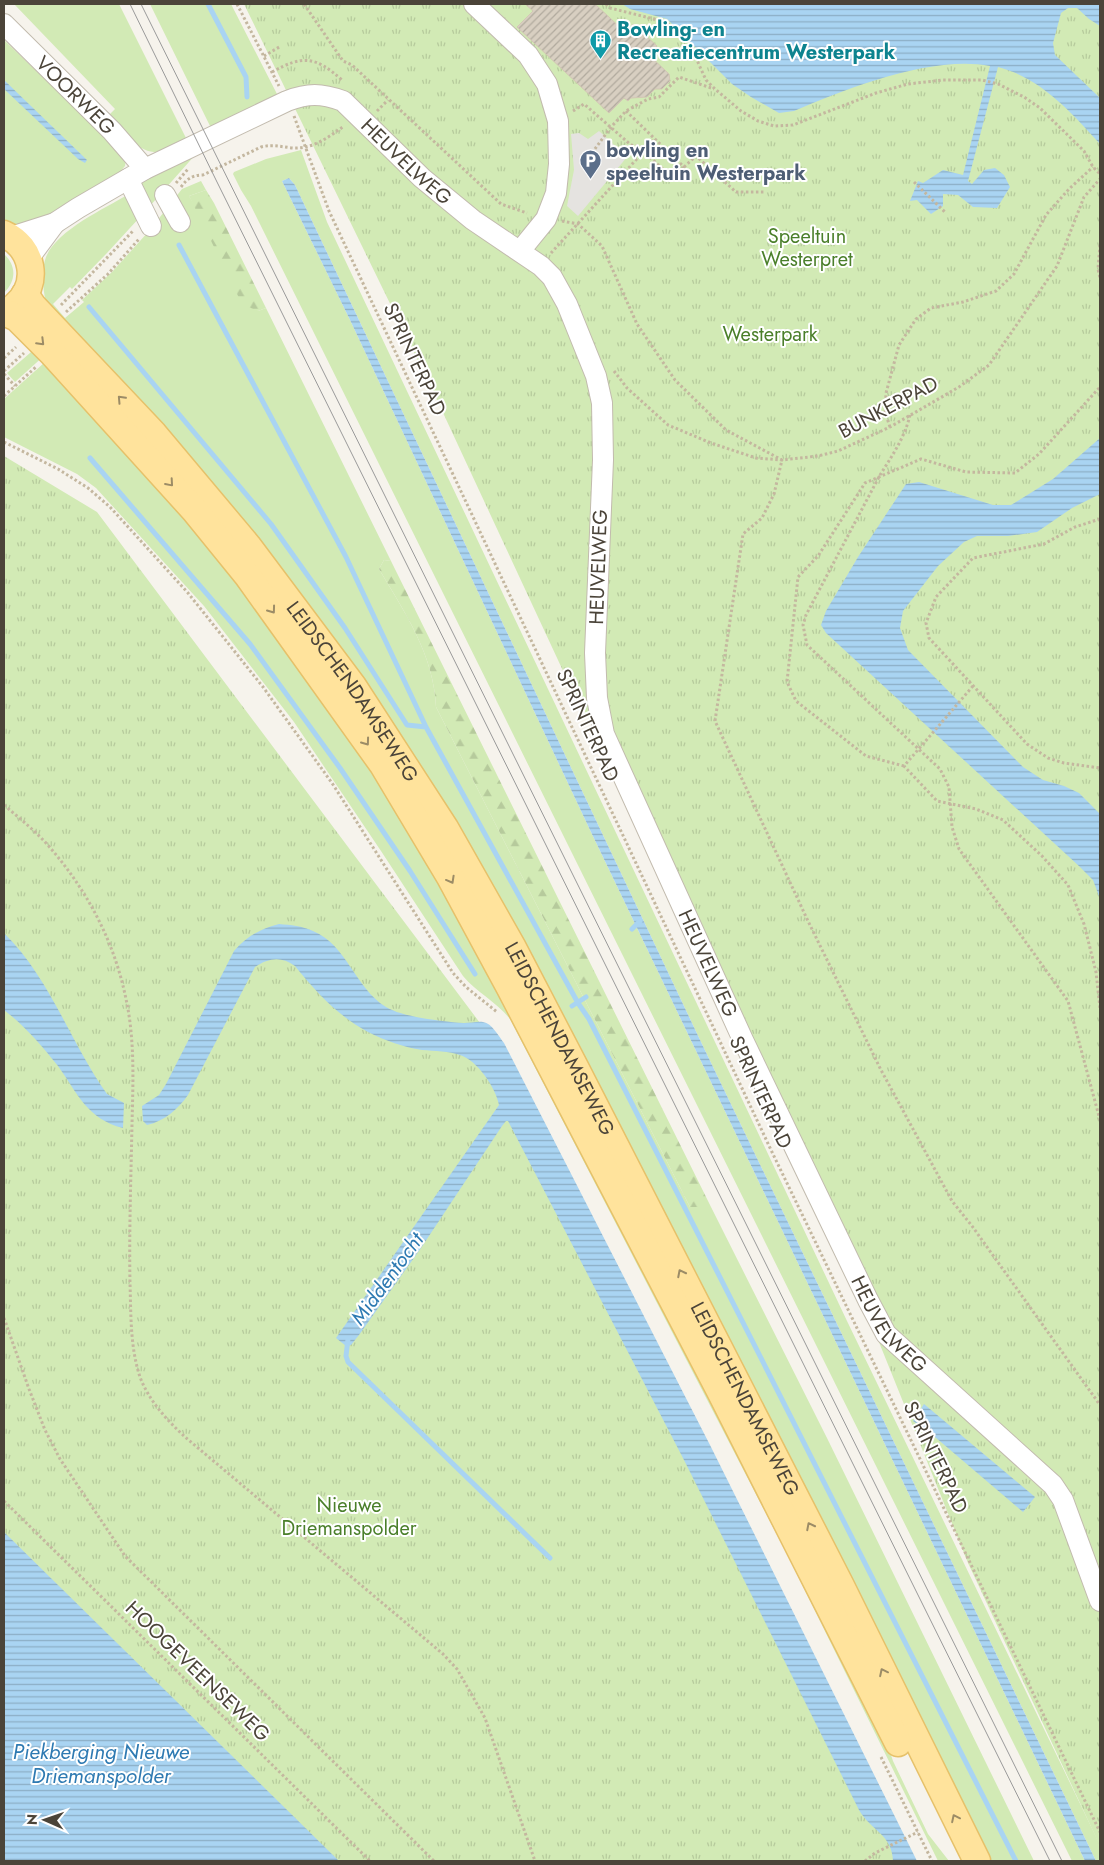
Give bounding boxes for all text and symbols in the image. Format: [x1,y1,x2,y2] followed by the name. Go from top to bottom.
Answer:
[617,15,896,67] place label: Bowling- en Recreatiecentrum Westerpark
[589,29,613,60] building icon: Bowling- en Recreatiecentrum Westerpark
[29,49,122,142] street label: VOORWEG
[354,112,458,212] street label: HEUVELWEG
[606,136,806,188] place label: bowling en speeltuin Westerpark
[578,149,602,180] parking icon: bowling en speeltuin Westerpark
[761,222,853,274] park label: Speeltuin Westerpret
[376,298,453,420] street label: SPRINTERPAD
[722,320,818,349] park label: Westerpark
[35,336,44,345] one-way arrow
[833,369,943,446] street label: BUNKERPAD
[118,396,127,405] one-way arrow
[164,477,173,486] one-way arrow
[582,509,615,625] street label: HEUVELWEG
[279,595,425,788] street label: LEIDSCHENDAMSEWEG
[266,604,274,613] one-way arrow
[549,664,626,786] street label: SPRINTERPAD
[360,736,369,746] one-way arrow
[445,875,455,884] one-way arrow
[671,905,745,1022] street label: HEUVELWEG
[497,937,622,1141] street label: LEIDSCHENDAMSEWEG
[722,1031,799,1153] street label: SPRINTERPAD
[343,1226,431,1331] water label: Middentocht
[677,1269,687,1278] one-way arrow
[843,1271,934,1380] street label: HEUVELWEG
[683,1297,807,1501] street label: LEIDSCHENDAMSEWEG
[896,1396,975,1518] street label: SPRINTERPAD
[281,1491,417,1543] park label: Nieuwe Driemanspolder
[806,1523,816,1532] one-way arrow
[119,1594,277,1748] street label: HOOGEVEENSEWEG
[879,1668,889,1677] one-way arrow
[13,1737,190,1791] water label: Piekberging Nieuwe Driemanspolder
[20,1795,70,1845] north arrow
[22,1814,42,1825] text: N
[951,1814,961,1823] one-way arrow

